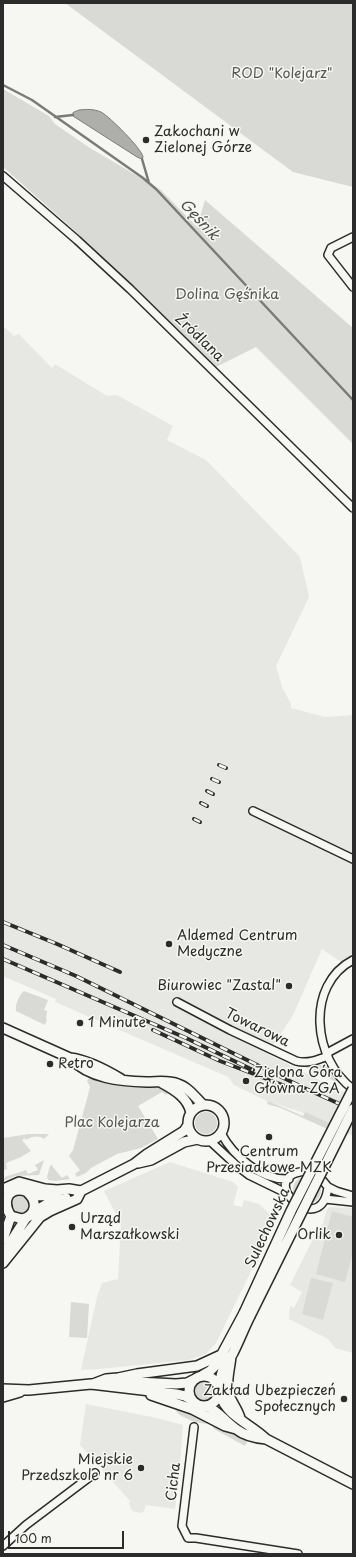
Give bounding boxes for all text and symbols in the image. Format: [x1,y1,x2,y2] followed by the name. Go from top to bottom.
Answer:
[231,66,333,82] park label: ROD "Kolejarz"
[154,124,252,156] place label: Zakochani w Zielonej Górze
[141,135,151,145] marker: Zakochani w Zielonej Górze
[175,196,223,244] water label: Gęśnik
[175,287,279,303] park label: Dolina Gęśnika
[171,311,227,365] street label: Źródlana
[177,928,298,960] place label: Aldemed Centrum Medyczne
[164,939,174,949] marker: Aldemed Centrum Medyczne
[158,978,281,994] place label: Biurowiec "Zastal"
[284,981,294,991] marker: Biurowiec "Zastal"
[222,1005,292,1051] street label: Towarowa
[88,1015,146,1031] place label: 1 Minute
[75,1018,85,1028] marker: 1 Minute
[58,1056,94,1072] place label: Retro
[45,1059,55,1069] marker: Retro
[254,1065,342,1098] place label: Zielona Góra Główna ZGA
[241,1076,251,1086] marker: Zielona Góra Główna ZGA
[65,1115,159,1131] park label: Plac Kolejarza
[264,1132,274,1142] marker: Centrum Przesiadkowe MZK
[206,1144,332,1176] place label: Centrum Przesiadkowe MZK
[242,1185,294,1271] street label: Sulechowska
[80,1211,179,1244] place label: Urząd Marszałkowski
[67,1222,77,1232] marker: Urząd Marszałkowski
[297,1227,331,1243] place label: Orlik
[334,1230,344,1240] marker: Orlik
[203,1383,336,1416] place label: Zakład Ubezpieczeń Społecznych
[339,1394,349,1404] marker: Zakład Ubezpieczeń Społecznych
[21,1452,133,1484] place label: Miejskie Przedszkole nr 6
[163,1462,185,1502] street label: Cicha
[136,1463,146,1473] marker: Miejskie Przedszkole nr 6
[10,1523,126,1549] scale bar
[15,1529,52,1547] text: 100 m

